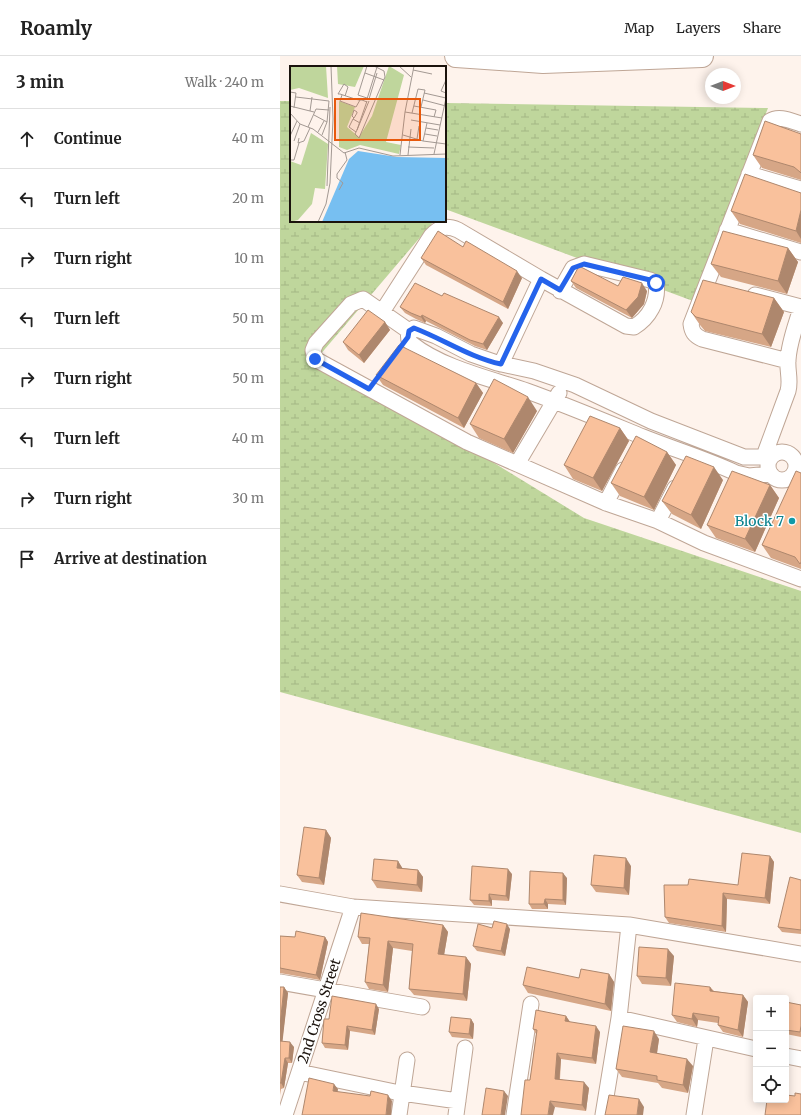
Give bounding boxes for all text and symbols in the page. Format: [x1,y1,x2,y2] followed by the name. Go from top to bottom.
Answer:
[20,16,92,40] text: Roamly
[624,19,654,37] text: Map
[676,19,721,37] text: Layers
[743,19,781,37] text: Share
[290,66,446,222] inset map
[705,68,741,104] north arrow
[16,71,64,93] text: 3 min
[185,74,264,91] text: Walk · 240 m
[16,128,38,150] icon: ahead
[54,129,122,148] text: Continue
[232,130,264,147] text: 40 m
[16,188,38,210] icon: left
[54,189,120,208] text: Turn left
[232,190,264,207] text: 20 m
[16,248,38,270] icon: right
[54,249,132,268] text: Turn right
[234,250,264,267] text: 10 m
[647,274,665,292] route start
[16,308,38,330] icon: left
[54,309,120,328] text: Turn left
[232,310,264,327] text: 50 m
[306,350,324,368] route end
[16,368,38,390] icon: right
[54,369,132,388] text: Turn right
[232,370,264,387] text: 50 m
[16,428,38,450] icon: left
[54,429,120,448] text: Turn left
[232,430,264,447] text: 40 m
[16,488,38,510] icon: right
[54,489,132,508] text: Turn right
[232,490,264,507] text: 30 m
[735,512,784,530] place label: Block 7
[787,516,797,526] marker: Block 7
[16,548,38,570] icon: arrive
[54,549,207,568] text: Arrive at destination
[294,956,345,1066] street label: 2nd Cross Street
[753,995,789,1103] map controls
[753,995,789,1031] button: +
[753,1031,789,1067] button: −
[753,1067,789,1103] button: locate

